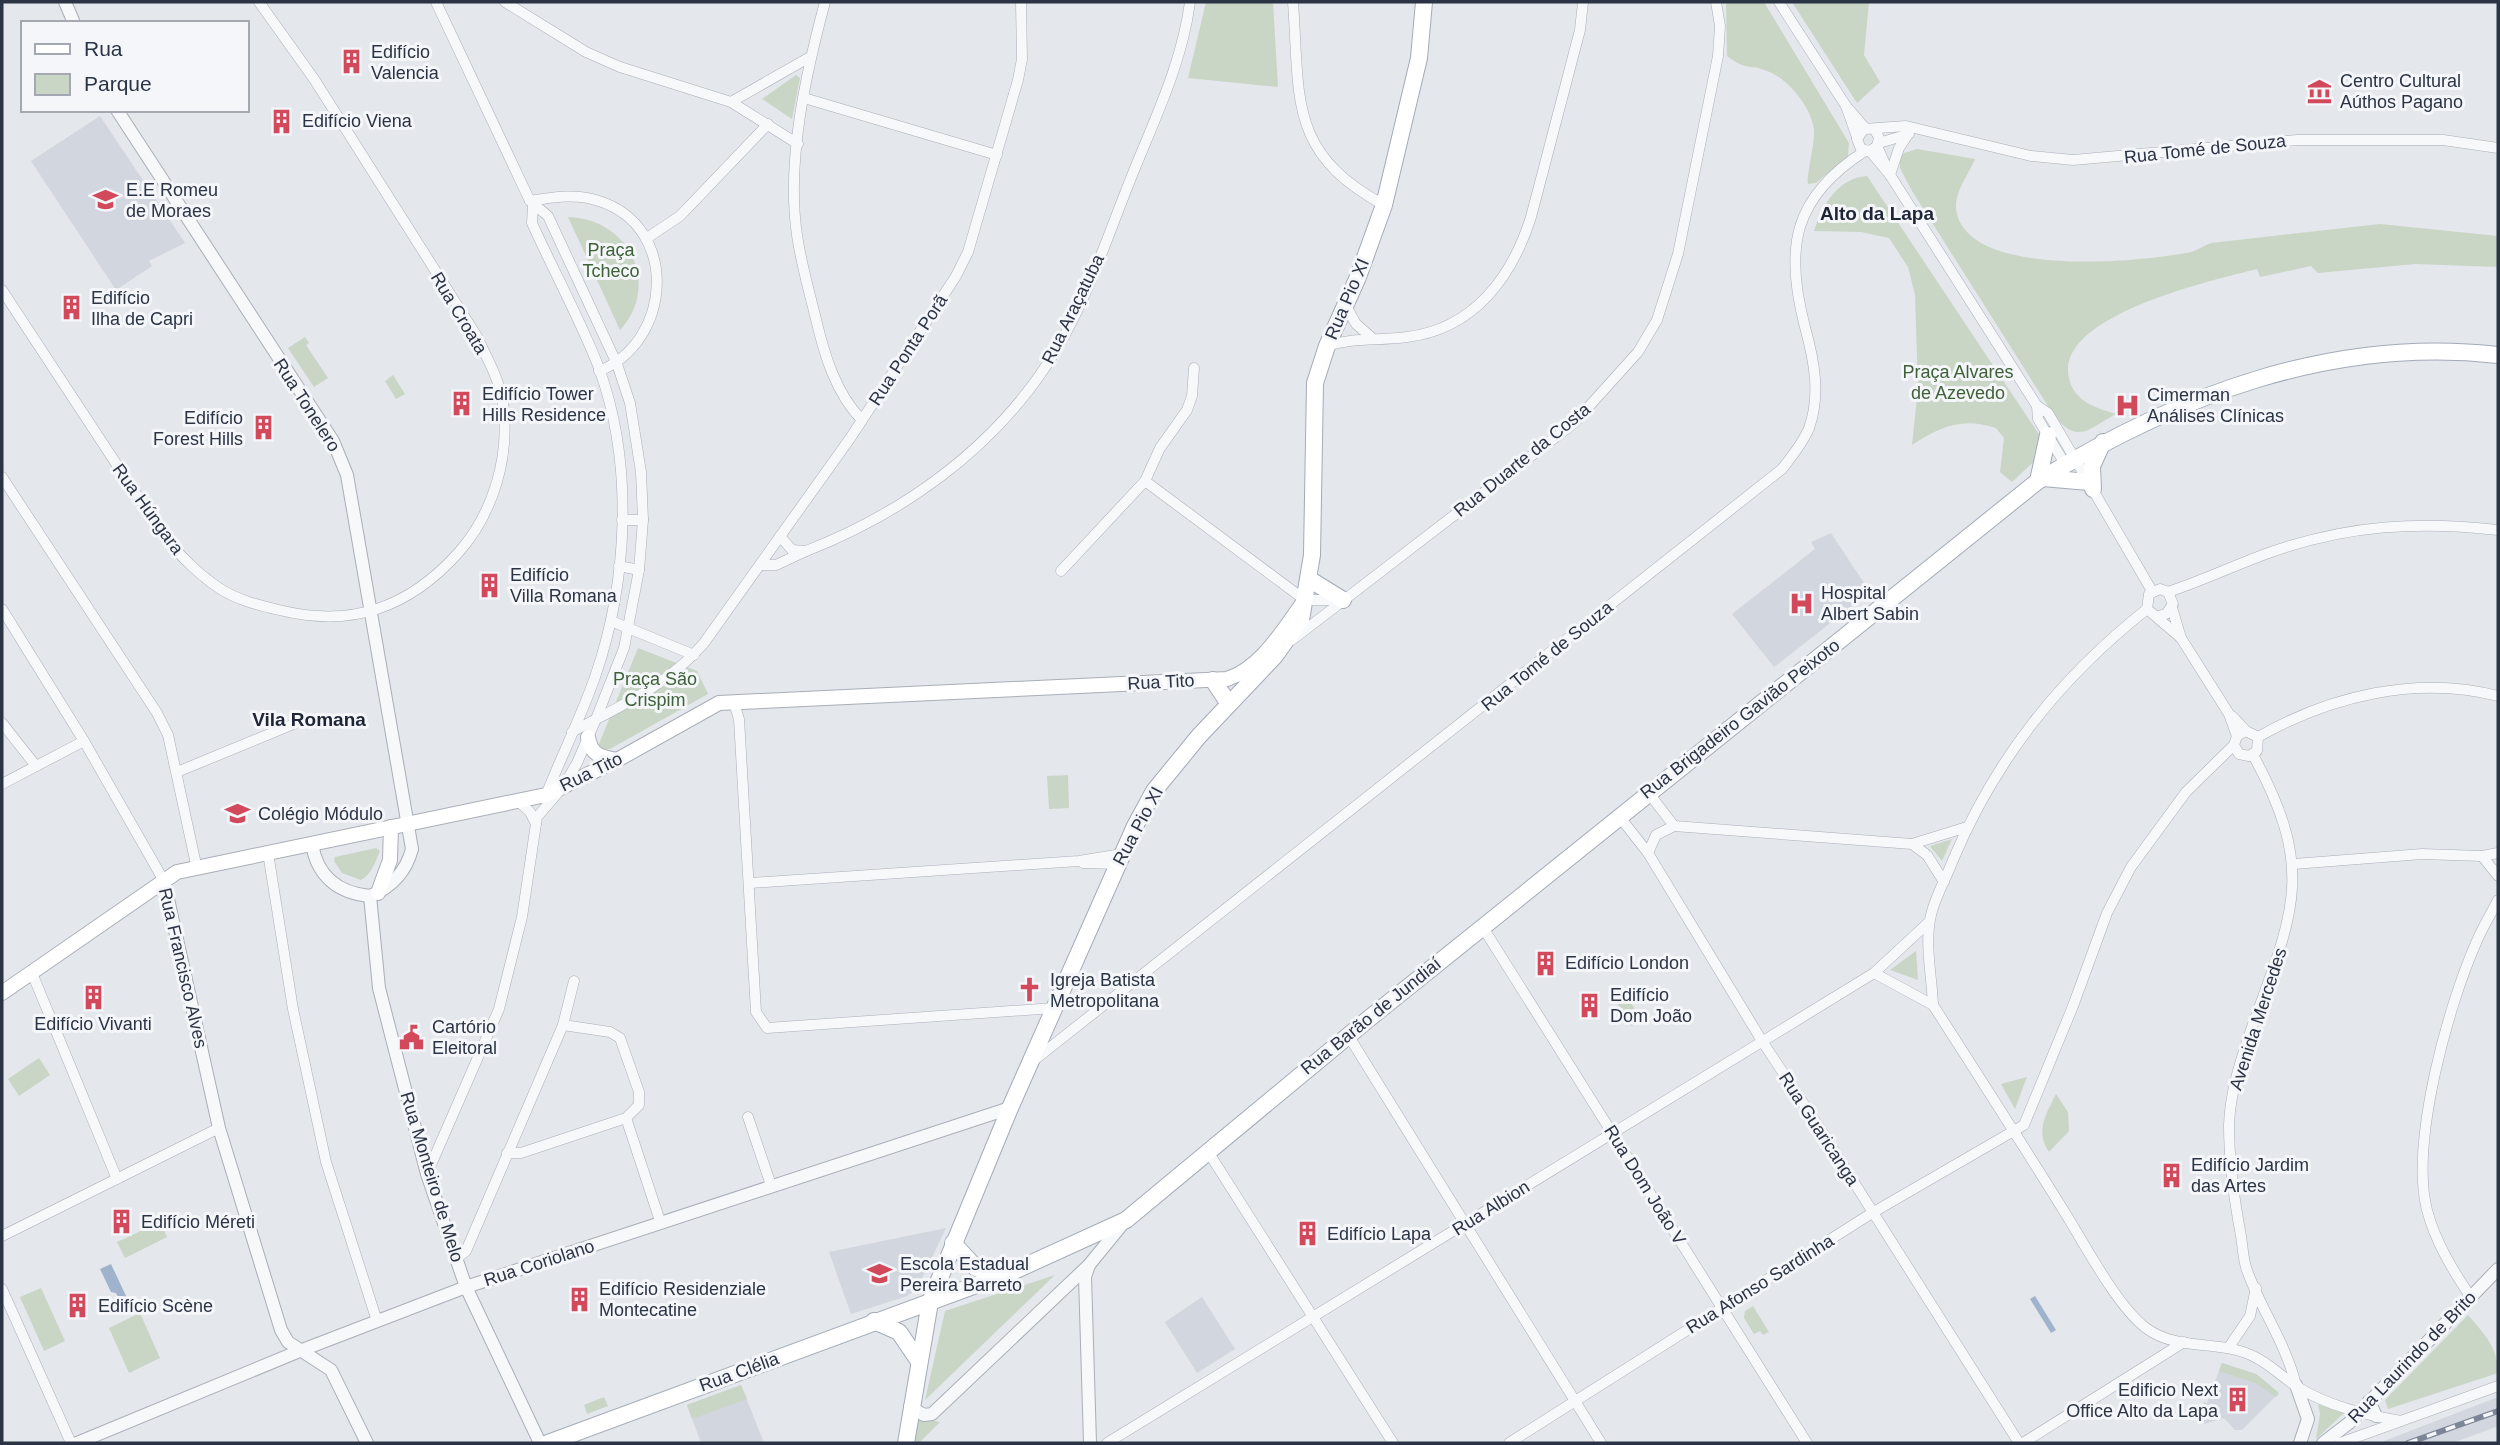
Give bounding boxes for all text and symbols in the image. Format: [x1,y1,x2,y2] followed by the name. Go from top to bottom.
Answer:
[21,21,248,112] legend
[84,37,123,60] text: Rua
[371,42,440,83] place label: Edifício Valencia
[337,48,365,76] building icon: Edifício Valencia
[2340,71,2463,112] place label: Centro Cultural Aúthos Pagano
[84,72,152,95] text: Parque
[2306,77,2334,105] museum icon: Centro Cultural Aúthos Pagano
[268,107,296,135] building icon: Edifício Viena
[302,111,413,131] place label: Edifício Viena
[2123,130,2288,167] street label: Rua Tomé de Souza
[126,180,218,221] place label: E.E Romeu de Moraes
[92,186,120,214] school or university icon: E.E Romeu de Moraes
[1820,203,1934,224] district label: Alto da Lapa
[582,240,640,281] park label: Praça Tcheco
[1038,250,1109,367] street label: Rua Araçatuba
[1321,255,1373,343] street label: Rua Pio XI
[427,268,492,358] street label: Rua Croata
[91,288,193,329] place label: Edifício Ilha de Capri
[865,290,952,409] street label: Rua Ponta Porã
[57,294,85,322] building icon: Edifício Ilha de Capri
[270,355,344,455] street label: Rua Tonelero
[1902,362,2014,403] park label: Praça Alvares de Azevedo
[482,384,606,425] place label: Edifício Tower Hills Residence
[2147,385,2284,426] place label: Cimerman Análises Clínicas
[448,390,476,418] building icon: Edifício Tower Hills Residence
[2113,391,2141,419] hospital icon: Cimerman Análises Clínicas
[1450,398,1595,521] street label: Rua Duarte da Costa
[153,408,243,449] place label: Edifício Forest Hills
[249,414,277,442] building icon: Edifício Forest Hills
[108,460,188,559] street label: Rua Húngara
[510,565,618,606] place label: Edifício Villa Romana
[476,571,504,599] building icon: Edifício Villa Romana
[1821,583,1919,624] place label: Hospital Albert Sabin
[1787,589,1815,617] hospital icon: Hospital Albert Sabin
[1477,596,1617,715] street label: Rua Tomé de Souza
[1636,635,1844,803] street label: Rua Brigadeiro Gavião Peixoto
[613,669,697,710] park label: Praça São Crispim
[1127,670,1195,694] street label: Rua Tito
[252,709,366,730] district label: Vila Romana
[556,748,626,796] street label: Rua Tito
[1109,783,1167,869] street label: Rua Pio XI
[224,800,252,828] school or university icon: Colégio Módulo
[258,804,383,824] place label: Colégio Módulo
[155,886,211,1050] street label: Rua Francisco Alves
[2226,945,2290,1093] street label: Avenida Mercedes
[1531,949,1559,977] building icon: Edifício London
[1297,953,1445,1079] street label: Rua Barão de Jundiaí
[1565,953,1689,973] place label: Edifício London
[1050,970,1160,1011] place label: Igreja Batista Metropolitana
[1016,976,1044,1004] church icon: Igreja Batista Metropolitana
[79,983,107,1011] building icon: Edifício Vivanti
[1610,985,1692,1026] place label: Edifício Dom João
[1576,991,1604,1019] building icon: Edifício Dom João
[34,1014,152,1034] place label: Edifício Vivanti
[432,1017,497,1058] place label: Cartório Eleitoral
[398,1023,426,1051] public building icon: Cartório Eleitoral
[1775,1069,1864,1190] street label: Rua Guaricanga
[397,1089,467,1265] street label: Rua Monteiro de Melo
[1600,1122,1690,1248] street label: Rua Dom João V
[2191,1155,2309,1196] place label: Edifício Jardim das Artes
[2157,1161,2185,1189] building icon: Edifício Jardim das Artes
[1449,1176,1533,1240] street label: Rua Albion
[107,1208,135,1236] building icon: Edifício Méreti
[141,1212,255,1232] place label: Edifício Méreti
[1293,1220,1321,1248] building icon: Edifício Lapa
[1327,1224,1432,1244] place label: Edifício Lapa
[1683,1230,1838,1338] street label: Rua Afonso Sardinha
[481,1236,597,1290] street label: Rua Coriolano
[900,1254,1029,1295] place label: Escola Estadual Pereira Barreto
[866,1260,894,1288] school or university icon: Escola Estadual Pereira Barreto
[599,1279,766,1320] place label: Edifício Residenziale Montecatine
[565,1285,593,1313] building icon: Edifício Residenziale Montecatine
[2344,1287,2480,1427] street label: Rua Laurindo de Brito
[64,1292,92,1320] building icon: Edifício Scène
[98,1296,213,1316] place label: Edifício Scène
[697,1348,782,1396] street label: Rua Clélia
[2066,1380,2219,1421] place label: Edificio Next Office Alto da Lapa
[2224,1386,2252,1414] building icon: Edificio Next Office Alto da Lapa

